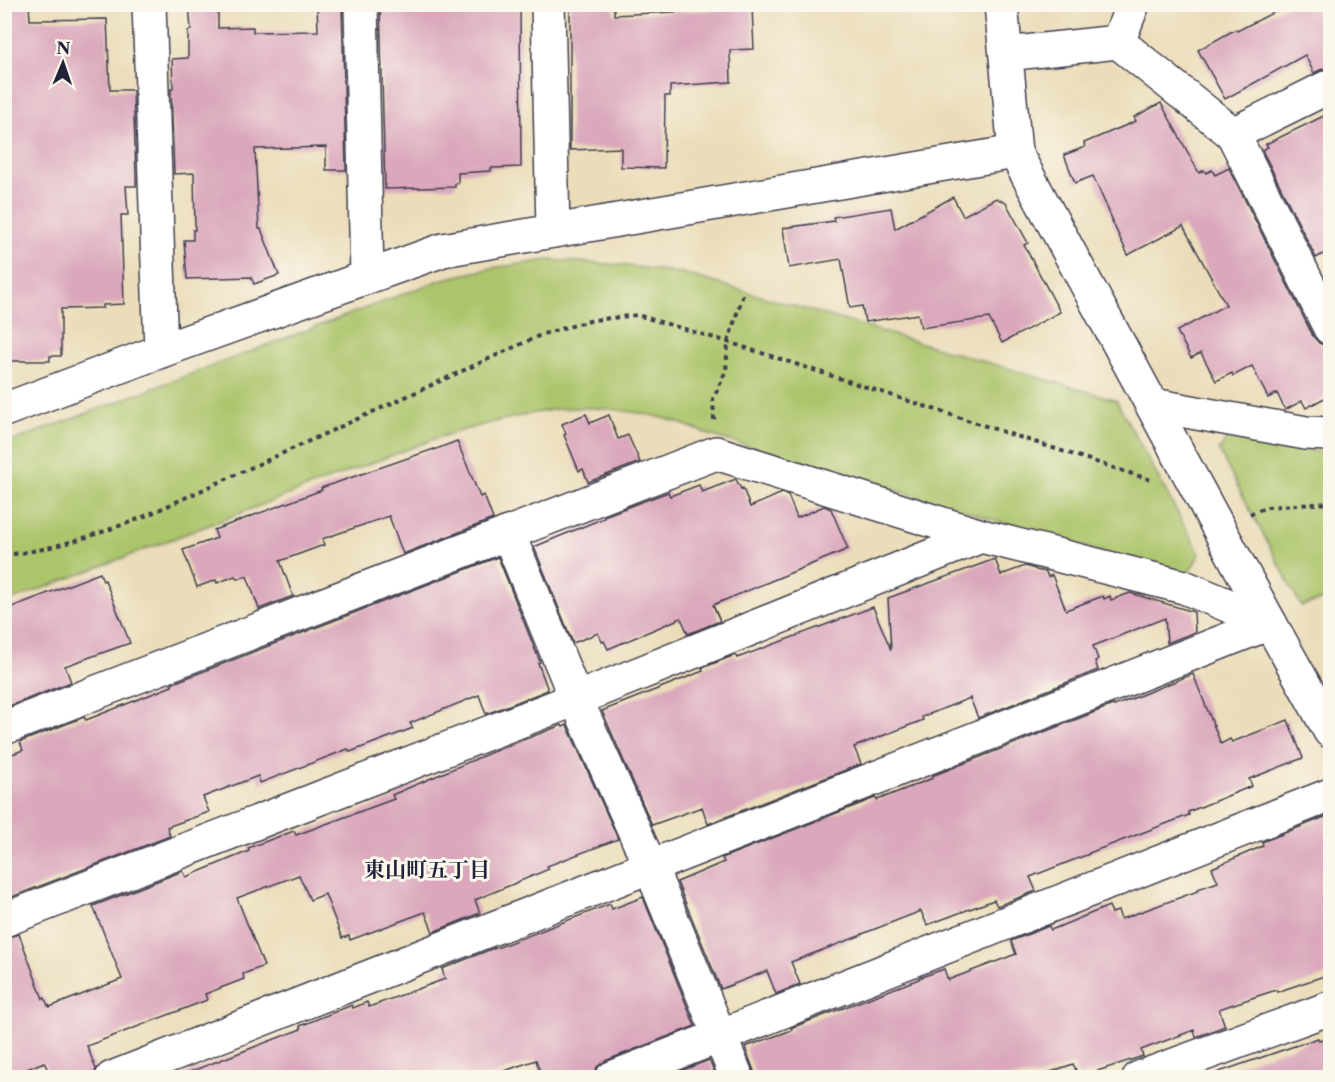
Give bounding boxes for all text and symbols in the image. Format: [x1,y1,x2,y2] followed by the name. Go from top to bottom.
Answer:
[33,33,93,93] north arrow
[56,38,71,58] text: N
[364,857,490,882] district label: 東山町五丁目

